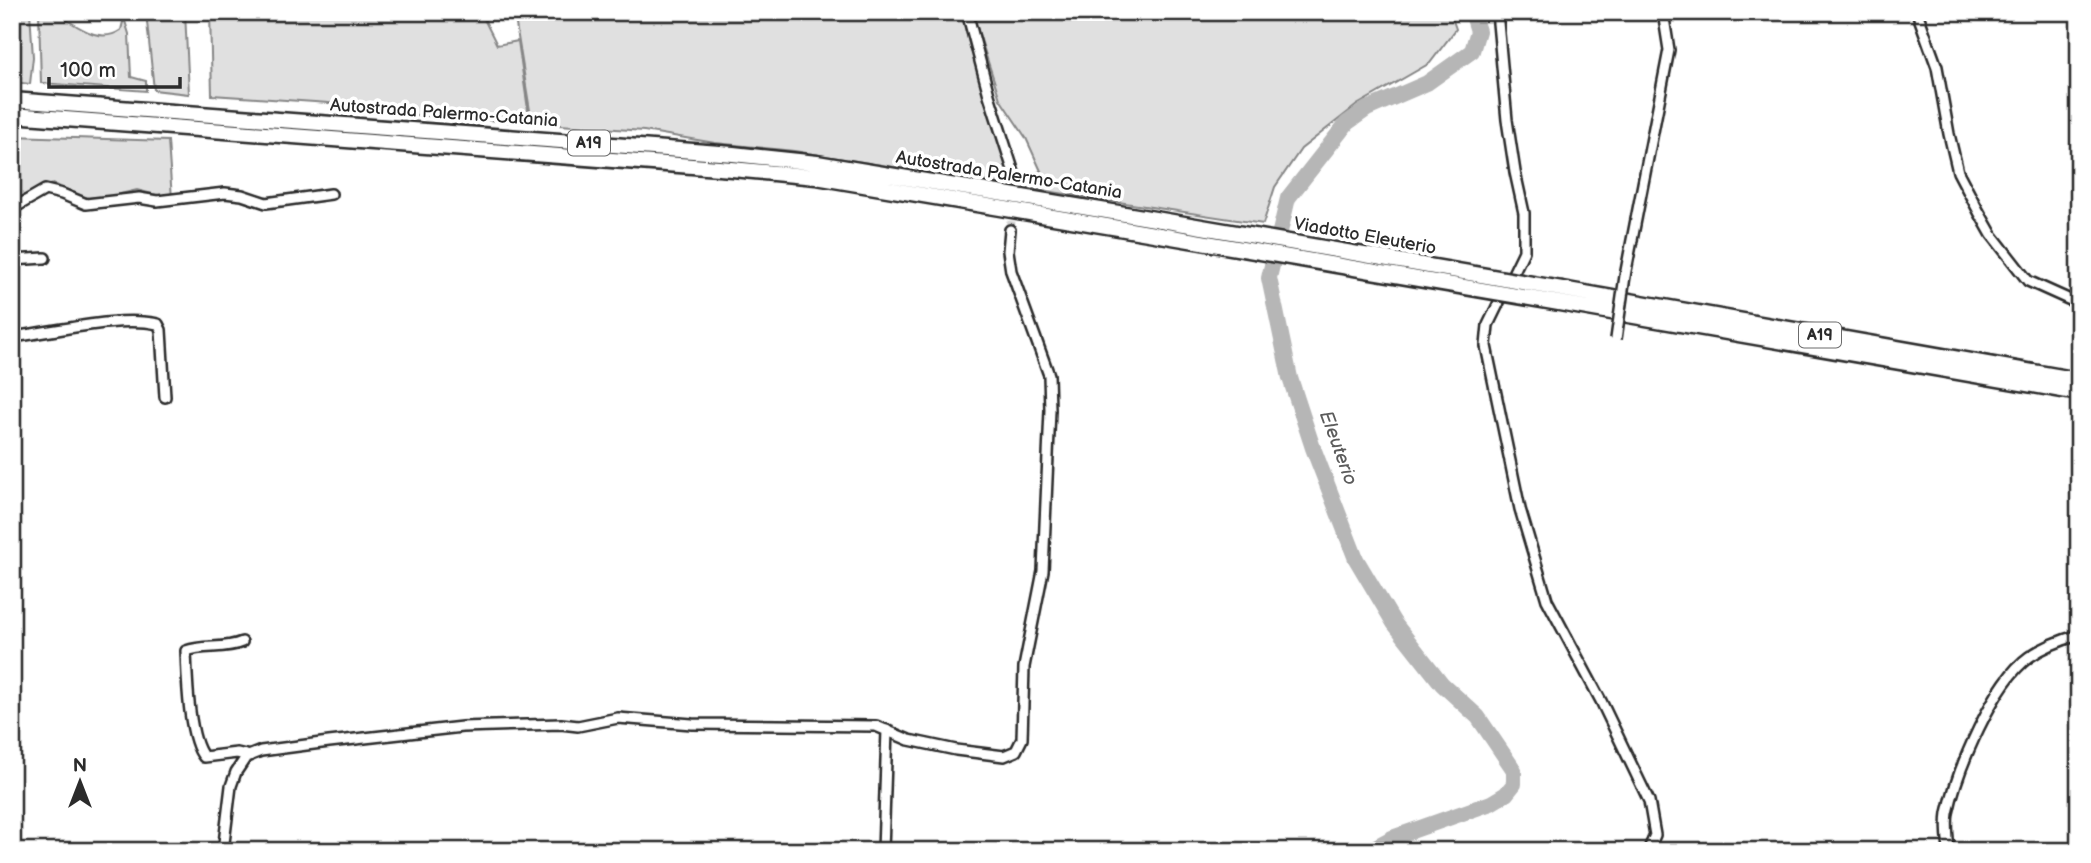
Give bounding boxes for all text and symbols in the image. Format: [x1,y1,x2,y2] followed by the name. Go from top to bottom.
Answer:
[49,46,180,90] scale bar
[60,58,116,83] text: 100 m
[329,95,559,131] street label: Autostrada Palermo-Catania
[568,130,610,155] road number: A19
[895,147,1123,203] street label: Autostrada Palermo-Catania
[1292,213,1438,259] street label: Viadotto Eleuterio
[1799,322,1841,348] road number: A19
[1314,408,1362,488] water label: Eleuterio
[46,748,116,818] north arrow
[73,755,87,778] text: N

